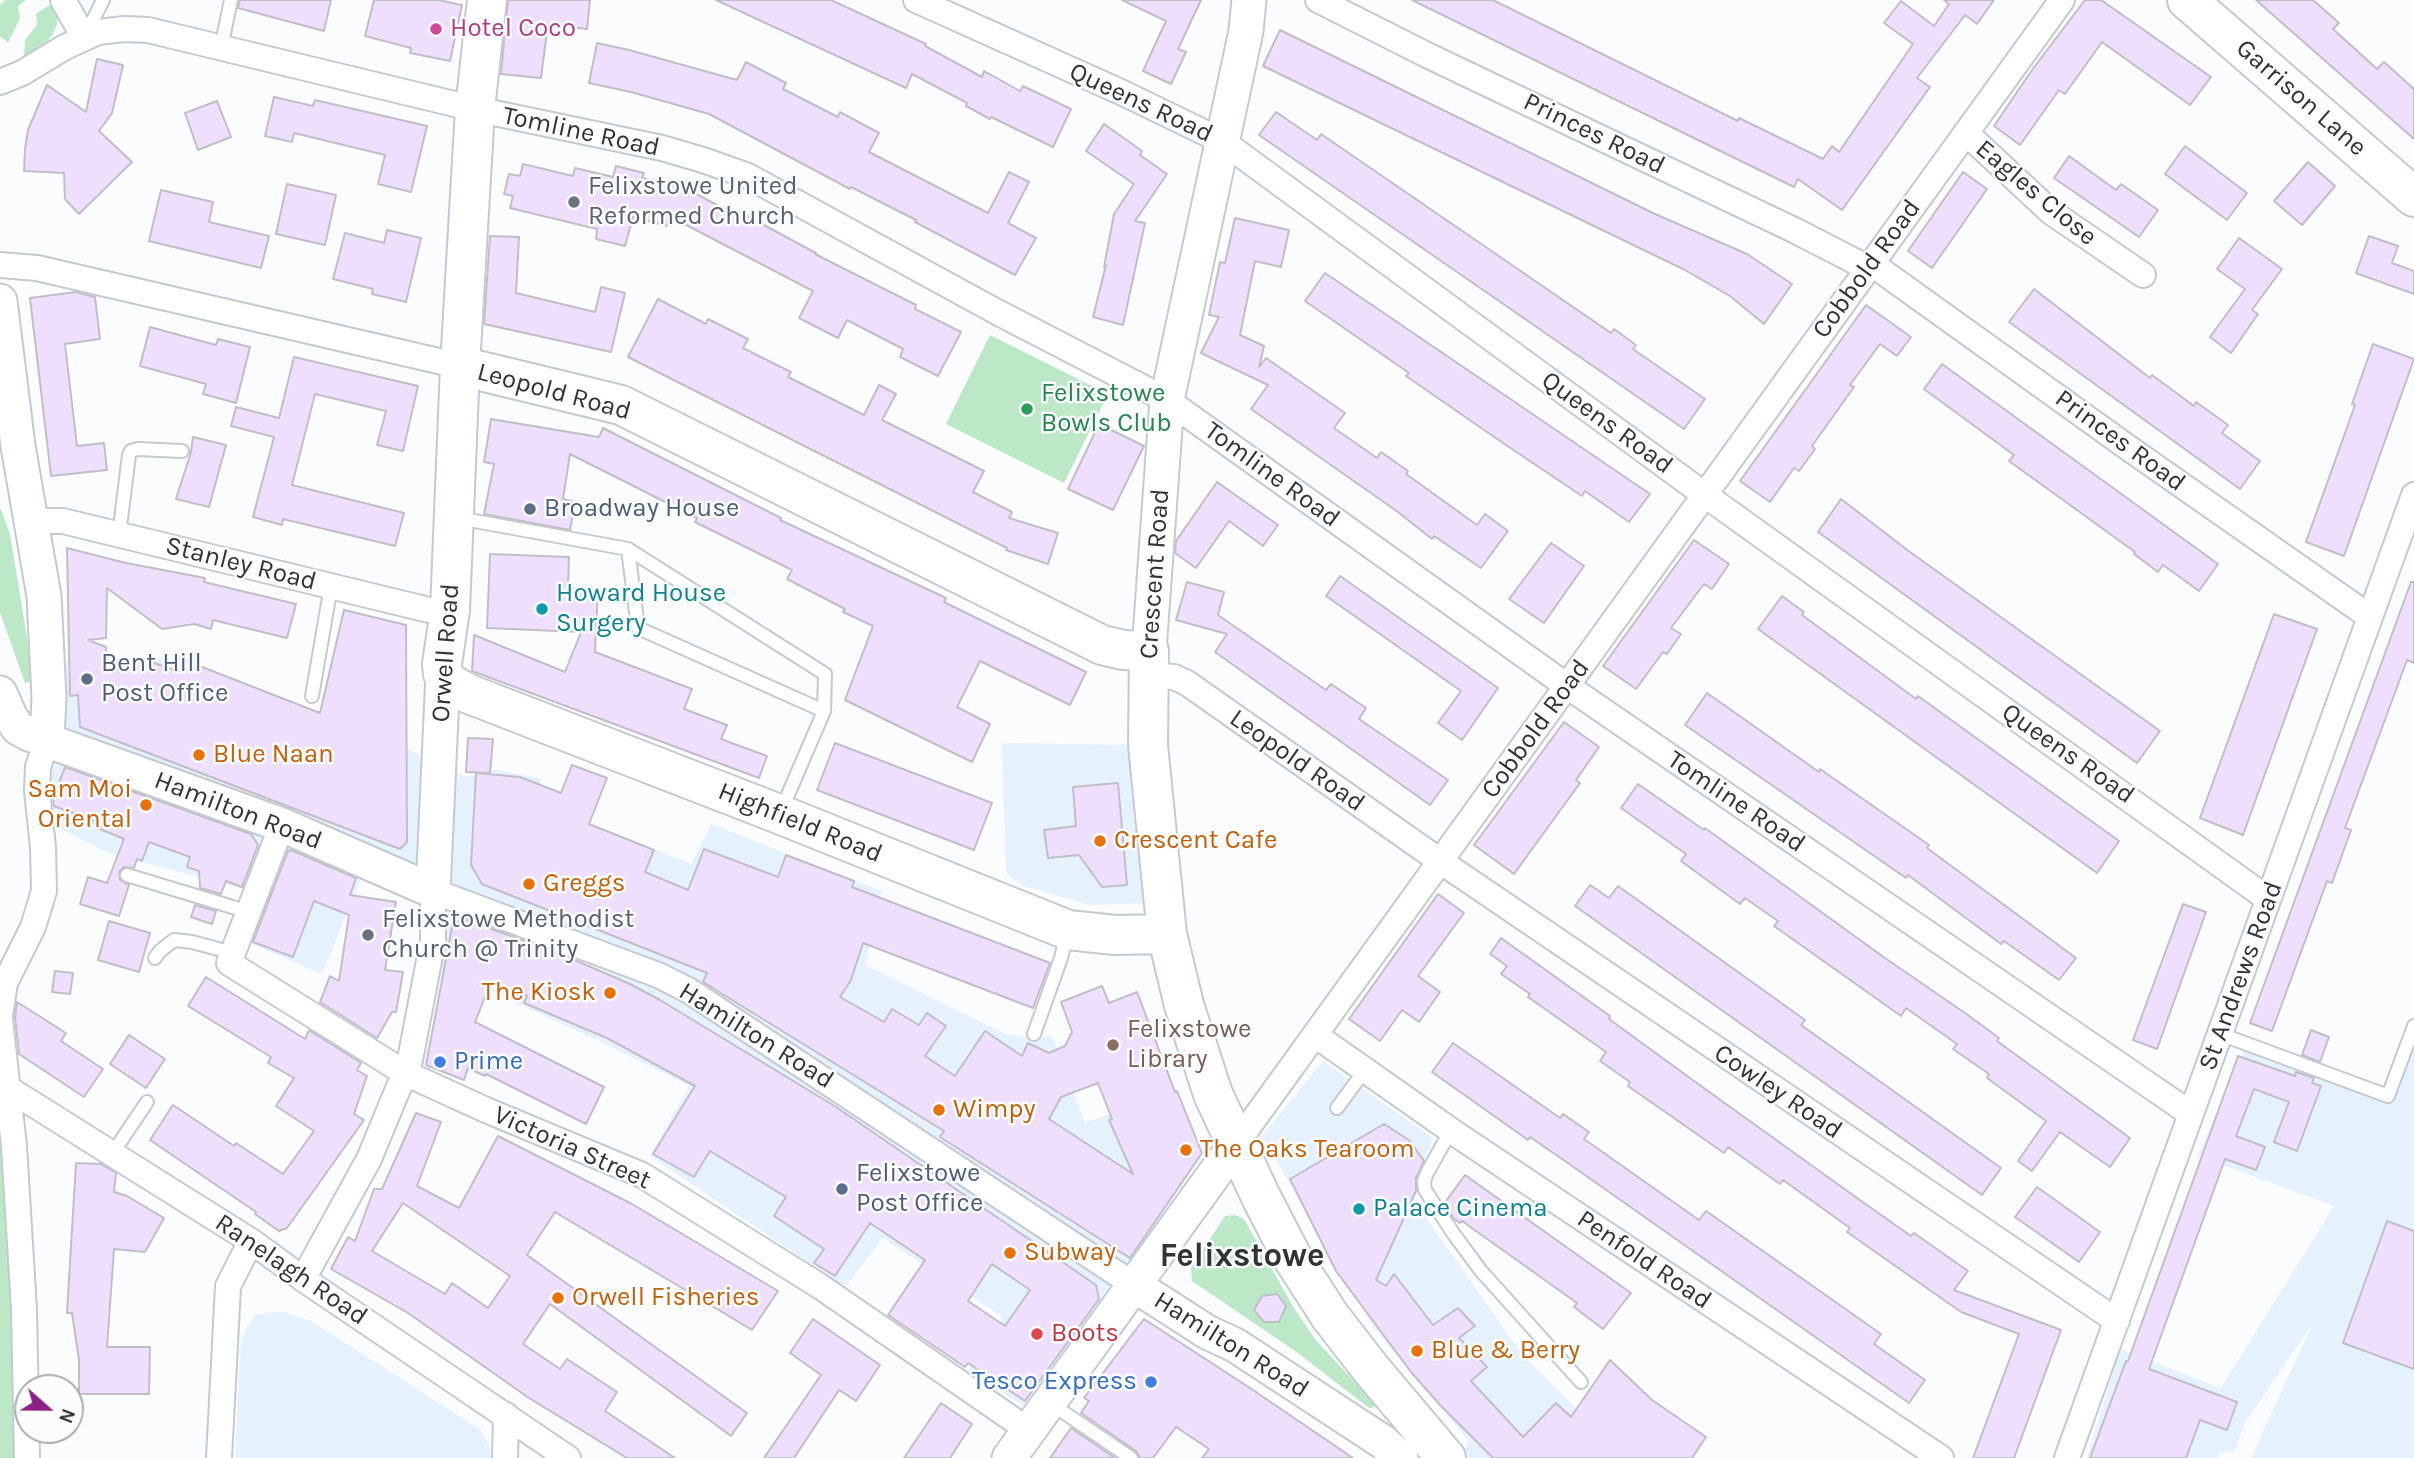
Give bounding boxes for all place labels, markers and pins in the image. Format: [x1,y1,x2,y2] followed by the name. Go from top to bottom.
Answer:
[450,13,576,45] place label: Hotel Coco
[428,21,444,37] marker: Hotel Coco
[588,171,798,232] place label: Felixstowe United Reformed Church
[566,194,582,210] marker: Felixstowe United Reformed Church
[1041,378,1172,440] place label: Felixstowe Bowls Club
[1019,401,1035,417] marker: Felixstowe Bowls Club
[544,493,739,525] place label: Broadway House
[522,501,538,517] marker: Broadway House
[556,578,726,640] place label: Howard House Surgery
[534,601,550,617] marker: Howard House Surgery
[101,648,228,710] place label: Bent Hill Post Office
[79,671,95,687] marker: Bent Hill Post Office
[213,739,334,771] place label: Blue Naan
[191,747,207,763] marker: Blue Naan
[27,774,132,836] place label: Sam Moi Oriental
[138,797,154,813] marker: Sam Moi Oriental
[1114,825,1277,857] place label: Crescent Cafe
[1092,833,1108,849] marker: Crescent Cafe
[543,868,626,900] place label: Greggs
[521,876,537,892] marker: Greggs
[382,904,634,965] place label: Felixstowe Methodist Church @ Trinity
[360,927,376,943] marker: Felixstowe Methodist Church @ Trinity
[482,977,596,1009] place label: The Kiosk
[602,985,618,1001] marker: The Kiosk
[1127,1014,1251,1076] place label: Felixstowe Library
[1105,1037,1121,1053] marker: Felixstowe Library
[454,1046,523,1078] place label: Prime
[432,1054,448,1070] marker: Prime
[953,1094,1036,1126] place label: Wimpy
[931,1102,947,1118] marker: Wimpy
[1200,1134,1415,1166] place label: The Oaks Tearoom
[1178,1142,1194,1158] marker: The Oaks Tearoom
[856,1158,983,1220] place label: Felixstowe Post Office
[834,1181,850,1197] marker: Felixstowe Post Office
[1373,1193,1548,1225] place label: Palace Cinema
[1351,1201,1367,1217] marker: Palace Cinema
[1024,1237,1116,1269] place label: Subway
[1002,1245,1018,1261] marker: Subway
[572,1282,759,1314] place label: Orwell Fisheries
[550,1290,566,1306] marker: Orwell Fisheries
[1051,1318,1119,1350] place label: Boots
[1029,1326,1045,1342] marker: Boots
[1431,1335,1580,1367] place label: Blue & Berry
[1409,1343,1425,1359] marker: Blue & Berry
[972,1366,1137,1398] place label: Tesco Express
[1143,1374,1159,1390] marker: Tesco Express

